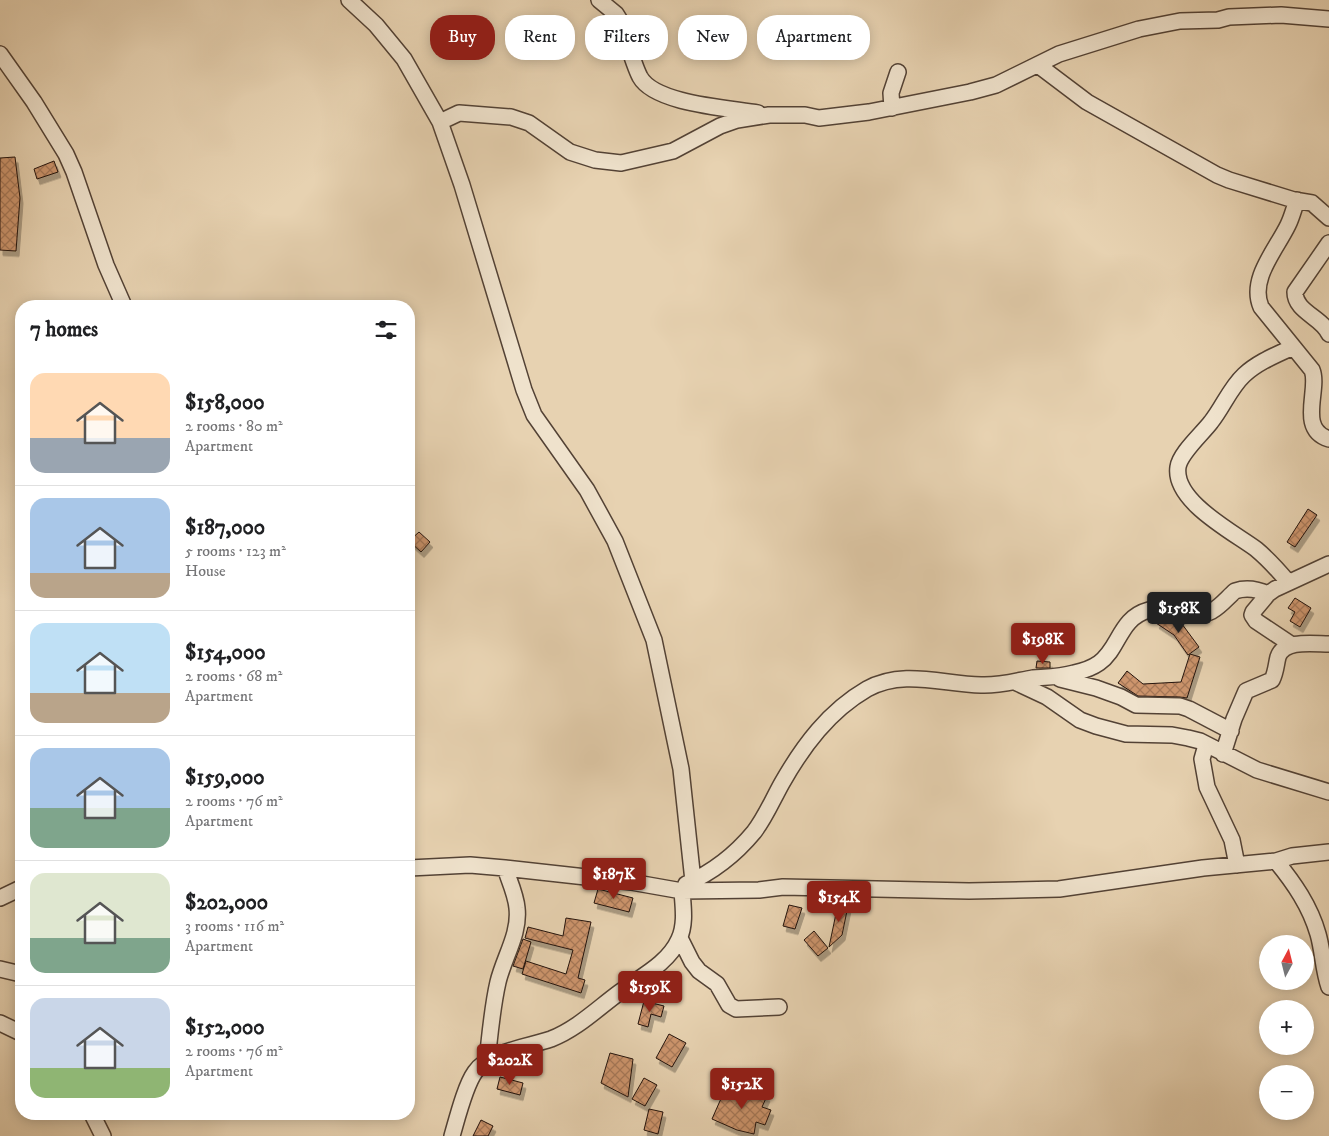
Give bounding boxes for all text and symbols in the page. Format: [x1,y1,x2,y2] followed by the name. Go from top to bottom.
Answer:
[430,15,495,60] chip: Buy
[505,15,575,60] chip: Rent
[585,15,668,60] chip: Filters
[678,15,747,60] chip: New
[757,15,870,60] chip: Apartment
[372,316,400,344] icon: filters
[30,317,98,343] text: 7 homes
[185,390,264,416] text: $158,000
[70,393,130,453] icon: home
[185,416,283,436] text: 2 rooms · 80 m²
[185,436,253,456] text: Apartment
[185,515,265,541] text: $187,000
[70,518,130,578] icon: home
[185,541,286,561] text: 5 rooms · 123 m²
[185,561,226,581] text: House
[1144,592,1214,634] pin: $158K
[1158,598,1200,618] text: $158K
[1008,622,1078,665] pin: $198K
[1022,629,1064,649] text: $198K
[185,640,266,666] text: $154,000
[70,643,130,703] icon: home
[185,666,282,686] text: 2 rooms · 68 m²
[185,686,253,706] text: Apartment
[185,765,265,791] text: $159,000
[70,768,130,828] icon: home
[185,791,283,811] text: 2 rooms · 76 m²
[185,811,253,831] text: Apartment
[579,858,649,900] pin: $187K
[593,864,635,884] text: $187K
[804,880,874,923] pin: $154K
[818,887,860,907] text: $154K
[185,890,268,916] text: $202,000
[70,893,130,953] icon: home
[185,916,284,936] text: 3 rooms · 116 m²
[1259,935,1314,990] north arrow
[1259,935,1314,1120] map controls
[185,936,253,956] text: Apartment
[615,970,685,1013] pin: $159K
[629,977,671,997] text: $159K
[1259,1000,1314,1055] button: +
[185,1015,265,1041] text: $152,000
[70,1018,130,1078] icon: home
[185,1041,283,1061] text: 2 rooms · 76 m²
[475,1044,545,1086] pin: $202K
[488,1050,532,1070] text: $202K
[185,1061,253,1081] text: Apartment
[1259,1065,1314,1120] button: −
[707,1068,777,1110] pin: $152K
[721,1074,763,1094] text: $152K

